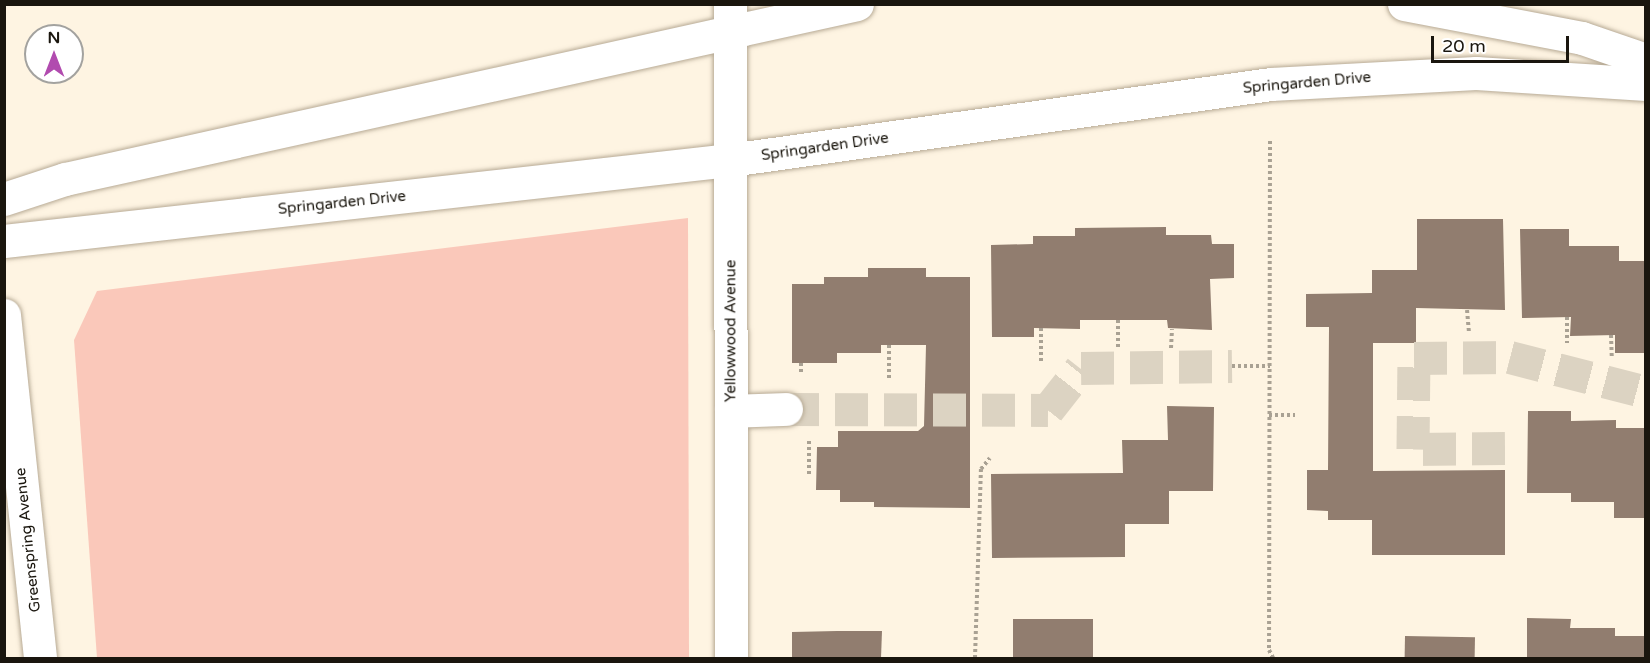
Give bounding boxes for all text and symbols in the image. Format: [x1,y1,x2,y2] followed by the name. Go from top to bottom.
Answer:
[24,24,84,84] north arrow
[1434,24,1572,62] scale bar
[48,28,60,48] text: N
[1442,35,1486,57] text: 20 m
[1242,68,1372,98] street label: Springarden Drive
[760,129,890,165] street label: Springarden Drive
[277,187,407,219] street label: Springarden Drive
[722,260,740,402] street label: Yellowwood Avenue
[11,467,45,613] street label: Greenspring Avenue

